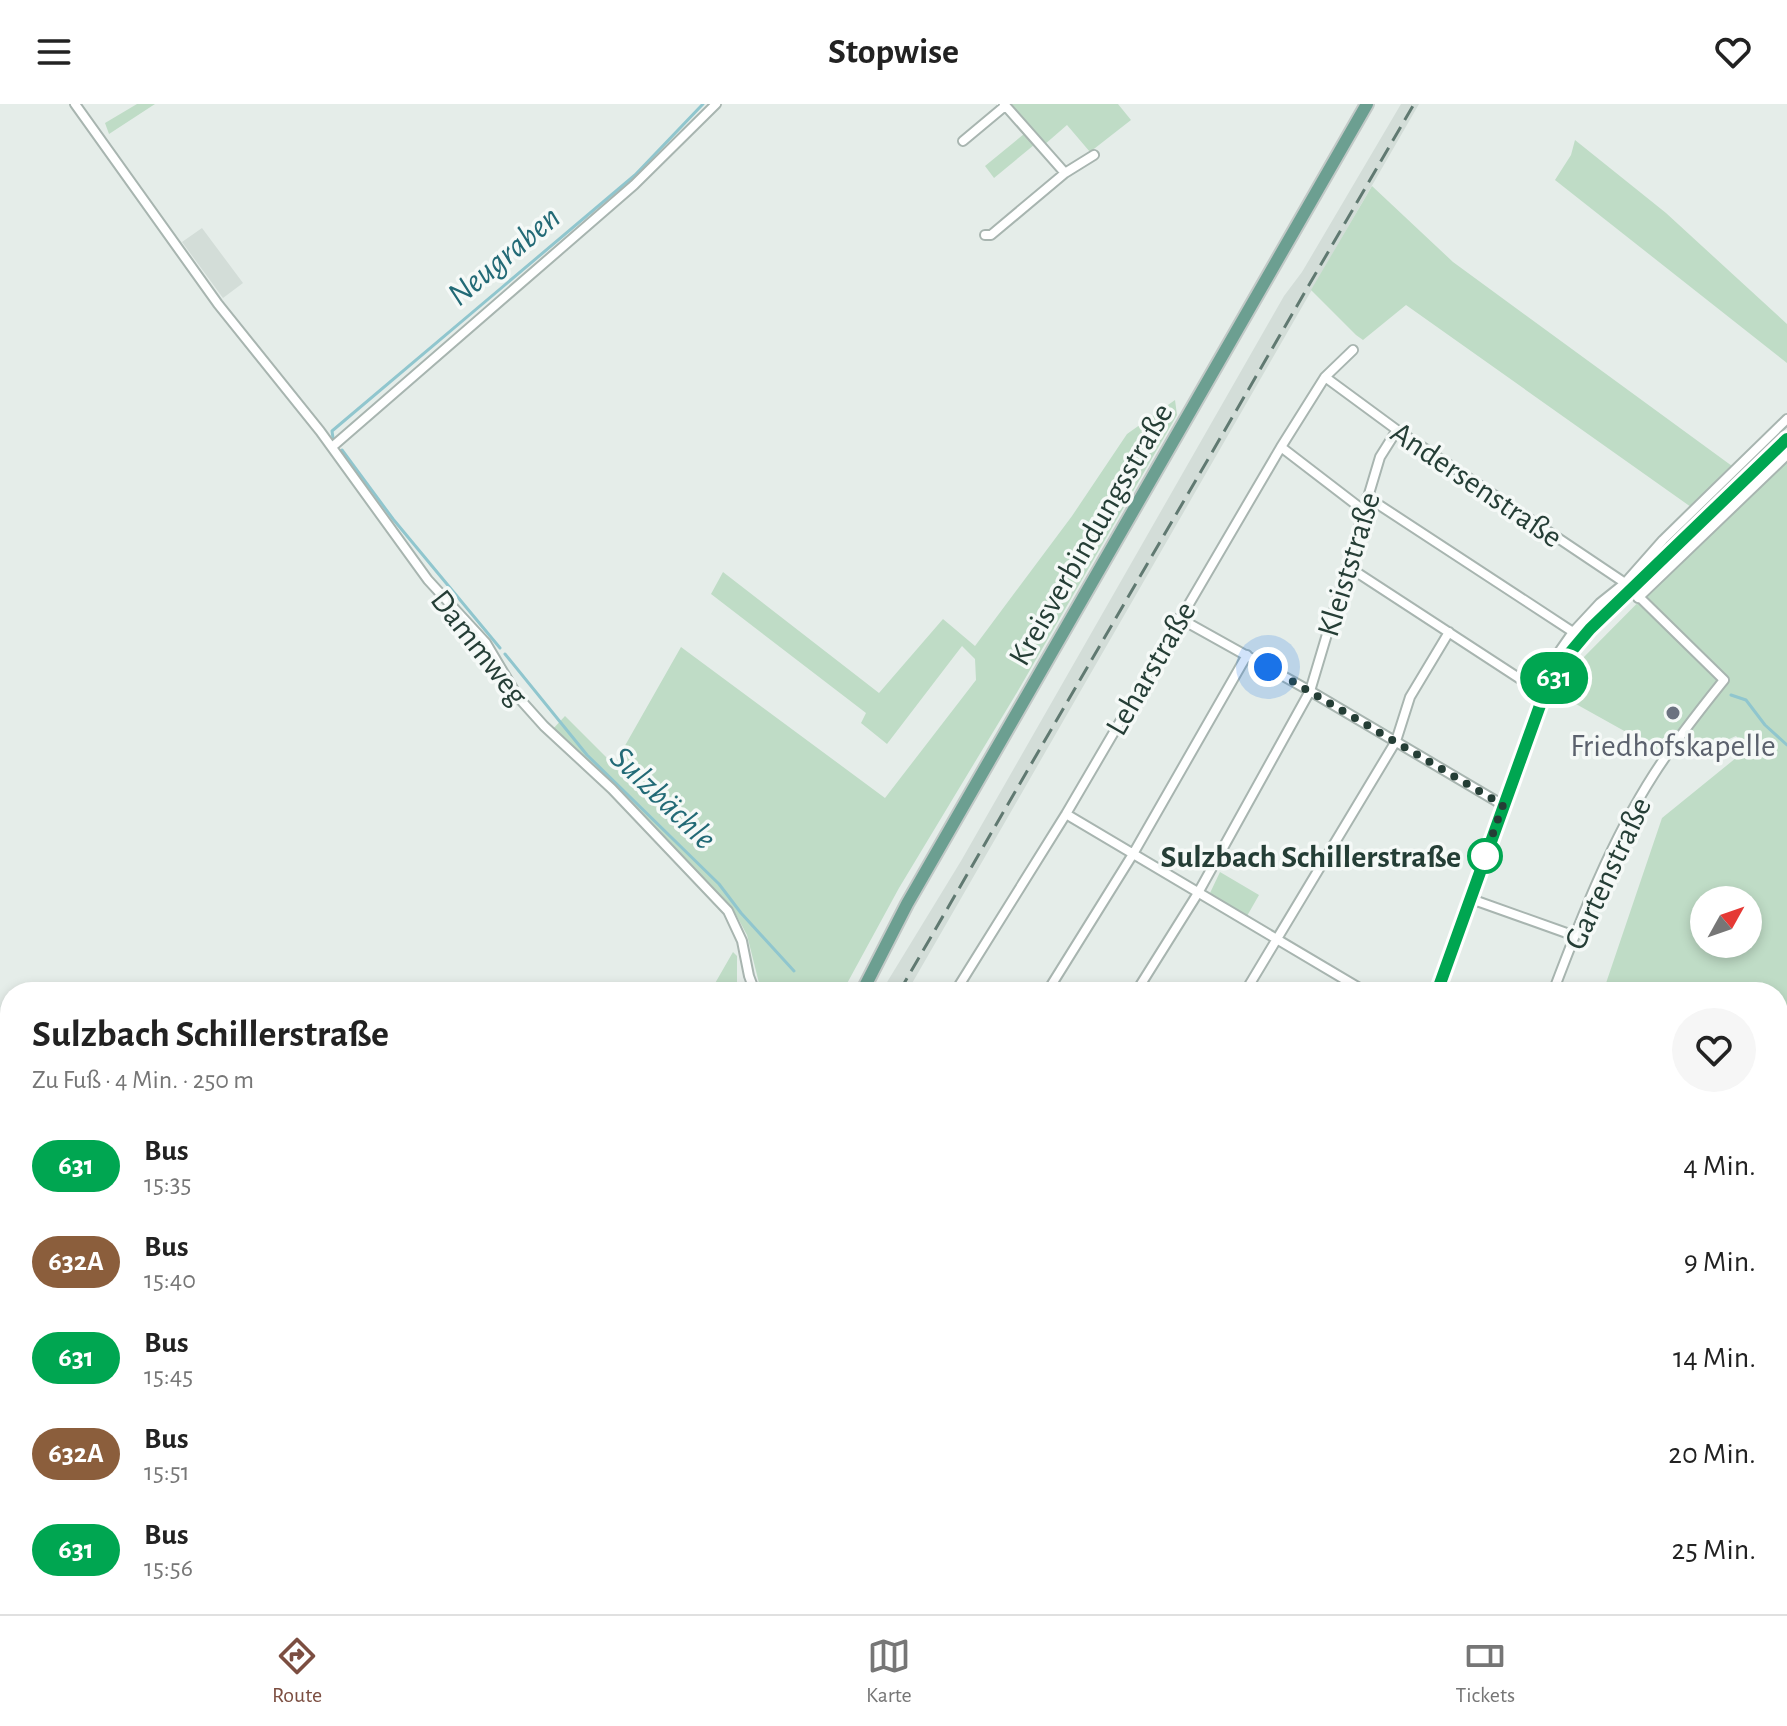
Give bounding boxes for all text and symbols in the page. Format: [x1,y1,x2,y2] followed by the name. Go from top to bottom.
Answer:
[32,30,76,74] icon: menu
[1711,30,1755,74] icon: heart
[828,34,959,70] text: Stopwise
[442,200,567,313] water label: Neugraben
[1003,398,1179,671] street label: Kreisverbindungsstraße
[1385,416,1568,554] street label: Andersenstraße
[1312,488,1386,640] street label: Kleiststraße
[425,584,534,712] street label: Dammweg
[1100,596,1202,741] street label: Leharstraße
[1248,647,1288,687] your location
[1508,652,1600,704] line badge: 631
[1536,664,1572,692] text: 631
[1664,704,1682,722] marker: Friedhofskapelle
[1570,730,1776,762] place label: Friedhofskapelle
[603,740,722,857] water label: Sulzbächle
[1559,792,1657,955] street label: Gartenstraße
[1468,839,1502,873] marker: Sulzbach Schillerstraße
[1161,841,1461,873] place label: Sulzbach Schillerstraße
[1690,886,1762,958] north arrow
[1690,886,1762,958] map controls
[1672,1008,1756,1092] button: heart
[32,1016,389,1054] text: Sulzbach Schillerstraße
[32,1067,254,1093] text: Zu Fuß · 4 Min. · 250 m
[144,1136,189,1166] text: Bus
[1683,1151,1756,1181] text: 4 Min.
[58,1152,94,1180] text: 631
[144,1171,191,1197] text: 15:35
[144,1232,189,1262] text: Bus
[1684,1247,1756,1277] text: 9 Min.
[48,1248,104,1276] text: 632A
[144,1267,196,1293] text: 15:40
[144,1328,189,1358] text: Bus
[1673,1343,1756,1373] text: 14 Min.
[58,1344,94,1372] text: 631
[144,1363,193,1389] text: 15:45
[144,1424,189,1454] text: Bus
[1668,1439,1756,1469] text: 20 Min.
[48,1440,104,1468] text: 632A
[144,1459,190,1485] text: 15:51
[144,1520,189,1550] text: Bus
[1672,1535,1756,1565] text: 25 Min.
[58,1536,94,1564] text: 631
[144,1555,193,1581] text: 15:56
[272,1634,322,1708] tab: Route
[866,1634,912,1708] tab: Karte
[1456,1634,1515,1708] tab: Tickets

